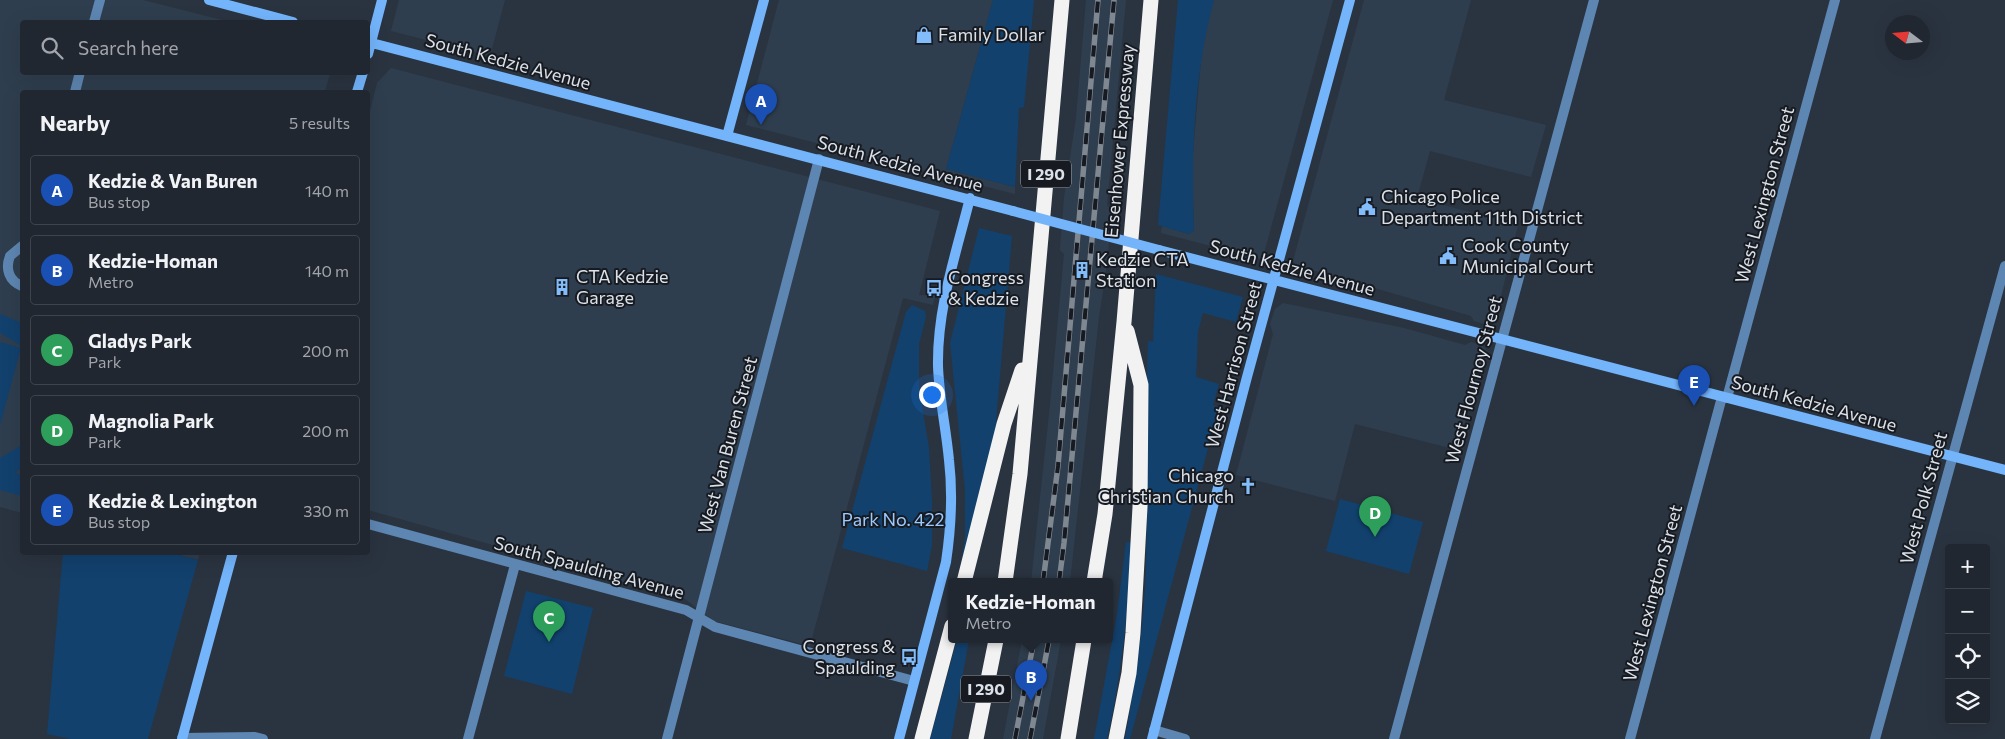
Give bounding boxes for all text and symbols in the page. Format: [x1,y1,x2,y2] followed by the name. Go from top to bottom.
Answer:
[1885,15,1930,60] north arrow
[20,20,370,75] search box
[938,23,1045,45] place label: Family Dollar
[914,25,934,45] shop icon: Family Dollar
[423,28,593,94] street label: South Kedzie Avenue
[38,34,66,62] icon: search
[78,36,178,59] text: Search here
[1100,43,1138,239] street label: Eisenhower Expressway
[745,84,777,125] pin: A
[1730,104,1798,286] street label: West Lexington Street
[40,110,110,135] text: Nearby
[289,113,350,132] text: 5 results
[815,130,985,196] street label: South Kedzie Avenue
[1021,160,1071,188] road number: I 290
[88,169,258,192] text: Kedzie & Van Buren
[51,181,63,200] text: A
[305,181,349,200] text: 140 m
[1381,185,1583,228] place label: Chicago Police Department 11th District
[88,192,150,211] text: Bus stop
[1357,197,1377,217] public building icon: Chicago Police Department 11th District
[1207,234,1377,300] street label: South Kedzie Avenue
[1462,234,1594,277] place label: Cook County Municipal Court
[1438,246,1458,266] public building icon: Cook County Municipal Court
[1096,248,1189,291] place label: Kedzie CTA Station
[88,249,218,272] text: Kedzie-Homan
[1072,260,1092,280] building icon: Kedzie CTA Station
[52,261,62,280] text: B
[305,261,349,280] text: 140 m
[576,265,669,308] place label: CTA Kedzie Garage
[948,266,1024,309] place label: Congress & Kedzie
[88,272,134,291] text: Metro
[552,277,572,297] building icon: CTA Kedzie Garage
[924,278,944,298] bus stop icon: Congress & Kedzie
[1200,279,1266,450] street label: West Harrison Street
[1440,293,1506,466] street label: West Flournoy Street
[88,329,192,352] text: Gladys Park
[52,341,62,360] text: C
[302,341,349,360] text: 200 m
[88,352,121,371] text: Park
[693,354,761,536] street label: West Van Buren Street
[1678,365,1710,406] pin: E
[1729,370,1899,436] street label: South Kedzie Avenue
[919,382,945,408] your location
[88,409,214,432] text: Magnolia Park
[51,421,63,440] text: D
[302,421,349,440] text: 200 m
[1895,429,1951,566] street label: West Polk Street
[88,432,121,451] text: Park
[1097,464,1234,507] place label: Chicago Christian Church
[1238,476,1258,496] church icon: Chicago Christian Church
[88,489,257,512] text: Kedzie & Lexington
[1359,496,1391,537] pin: D
[52,501,62,520] text: E
[303,501,349,520] text: 330 m
[1618,502,1686,684] street label: West Lexington Street
[841,508,945,530] park label: Park No. 422
[88,512,150,531] text: Bus stop
[492,531,687,603] street label: South Spaulding Avenue
[1945,544,1990,724] map controls
[1945,544,1990,589] button: +
[948,578,1113,643] popup
[1945,589,1990,634] button: −
[966,590,1095,613] text: Kedzie-Homan
[533,601,565,642] pin: C
[966,613,1011,632] text: Metro
[1945,634,1990,679] button: locate
[802,635,895,678] place label: Congress & Spaulding
[899,647,919,667] bus stop icon: Congress & Spaulding
[1015,660,1047,701] pin: B
[961,676,1011,702] road number: I 290
[1945,679,1990,724] button: layers

